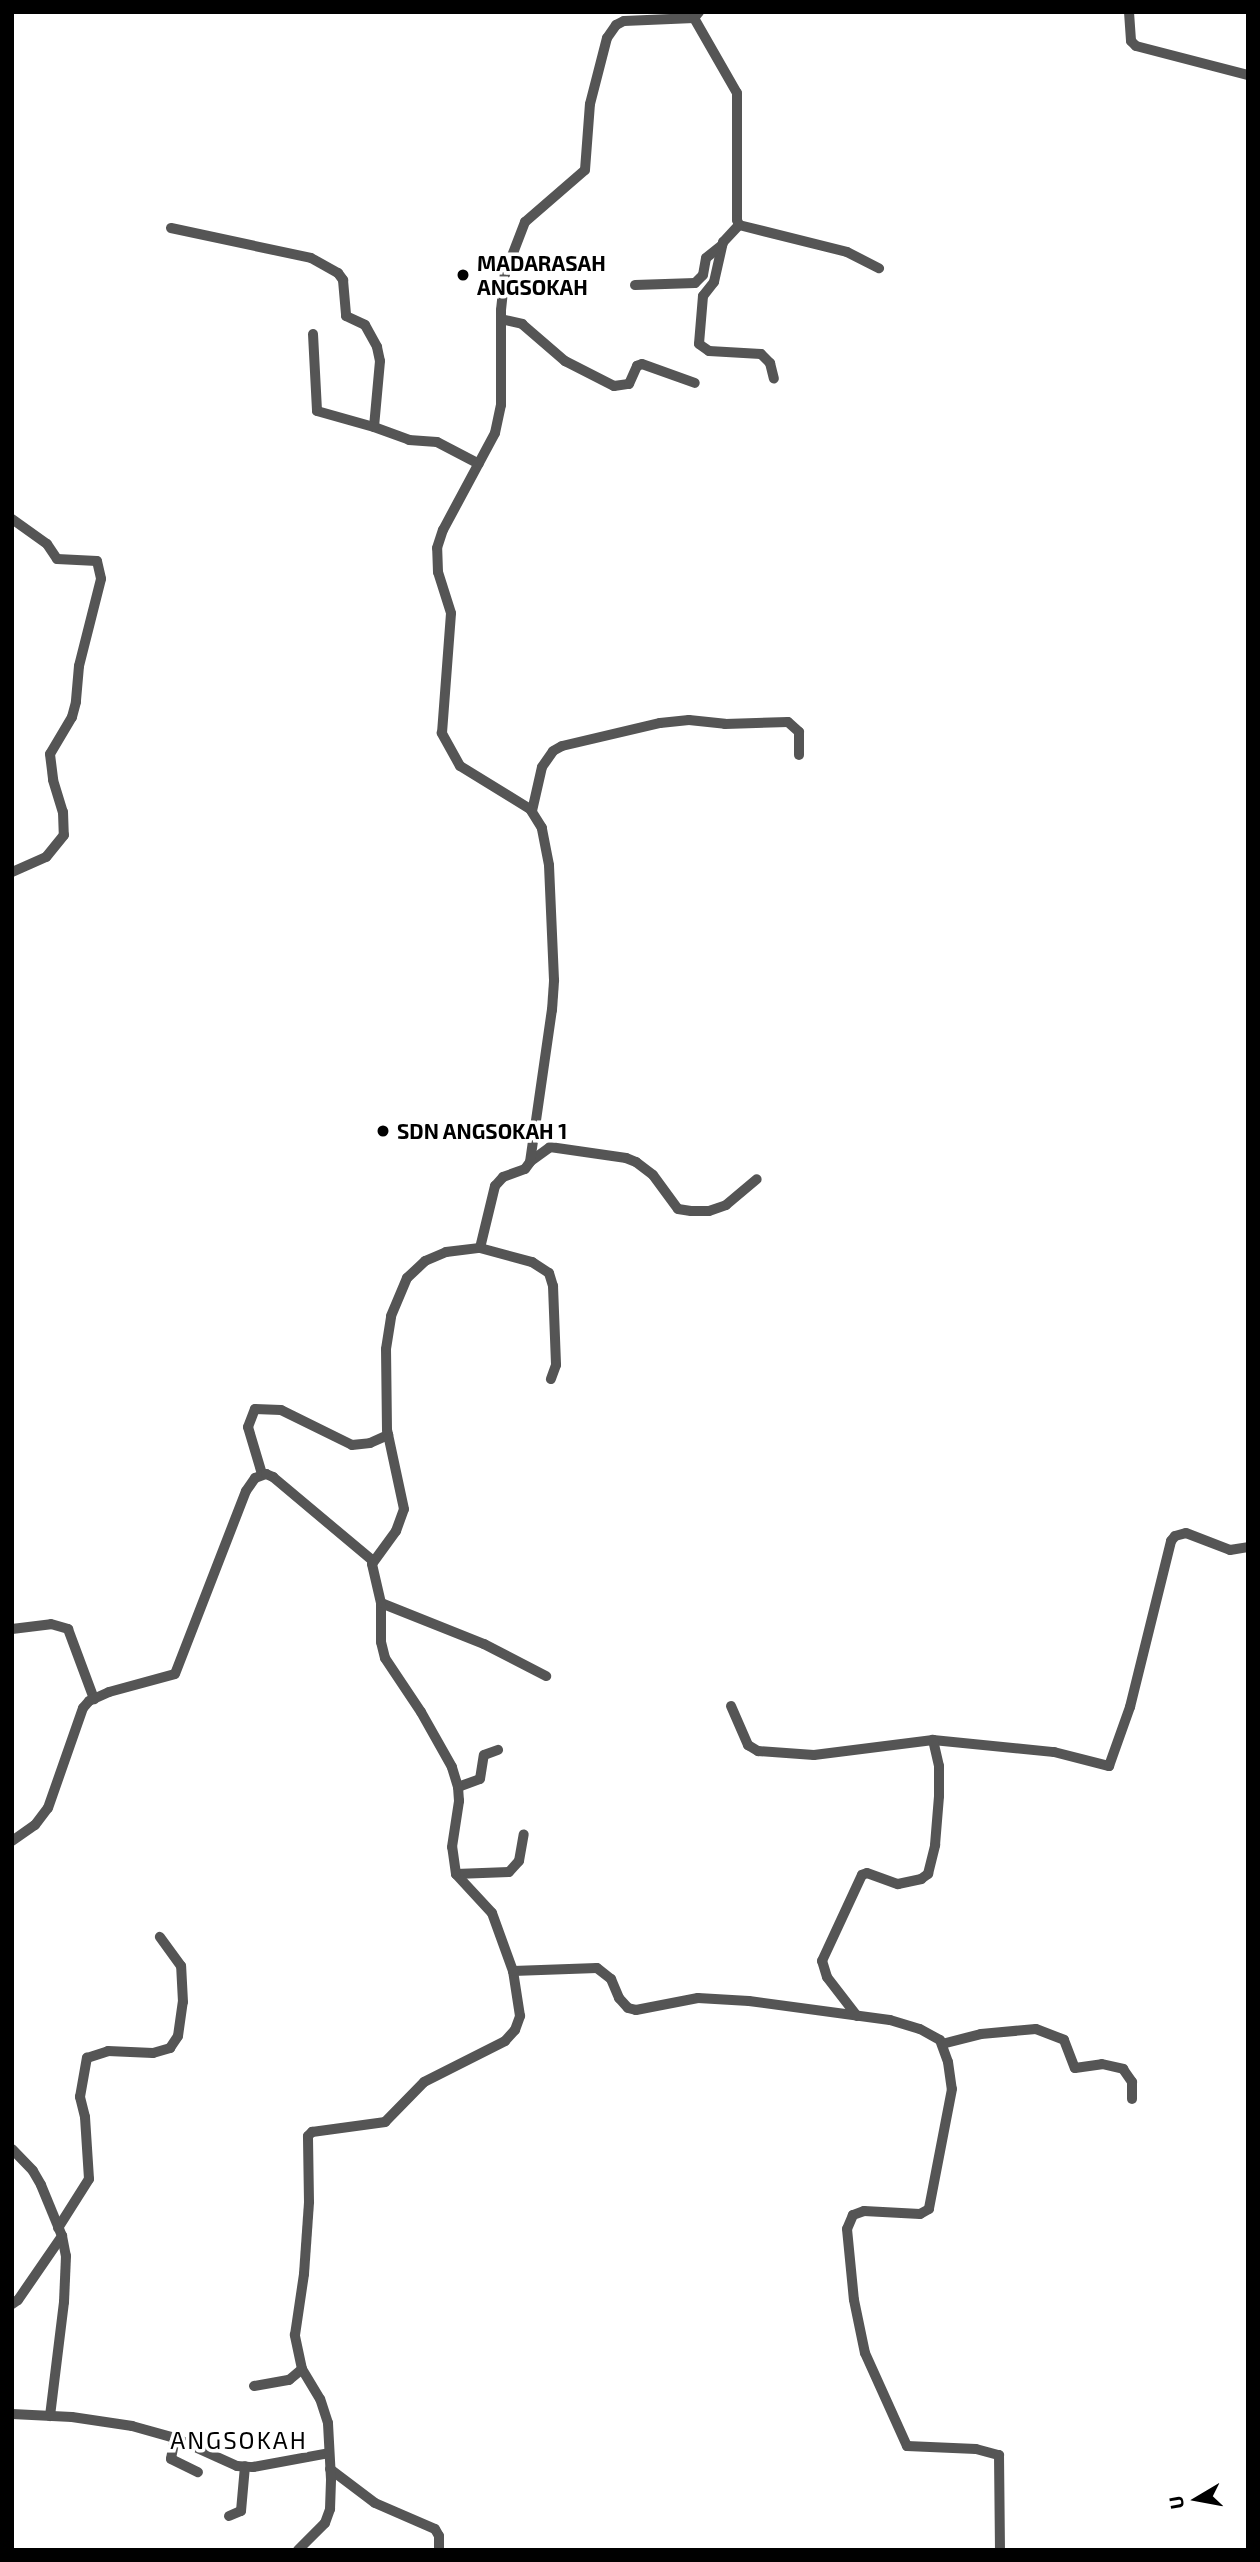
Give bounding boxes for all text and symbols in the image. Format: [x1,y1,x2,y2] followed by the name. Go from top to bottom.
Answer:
[477,250,606,300] place label: MADARASAH ANGSOKAH
[455,267,471,283] marker: MADARASAH ANGSOKAH
[397,1118,568,1144] place label: SDN ANGSOKAH 1
[375,1123,391,1139] marker: SDN ANGSOKAH 1
[171,2426,307,2454] district label: ANGSOKAH
[1162,2464,1232,2534] north arrow
[1163,2494,1188,2511] text: U

